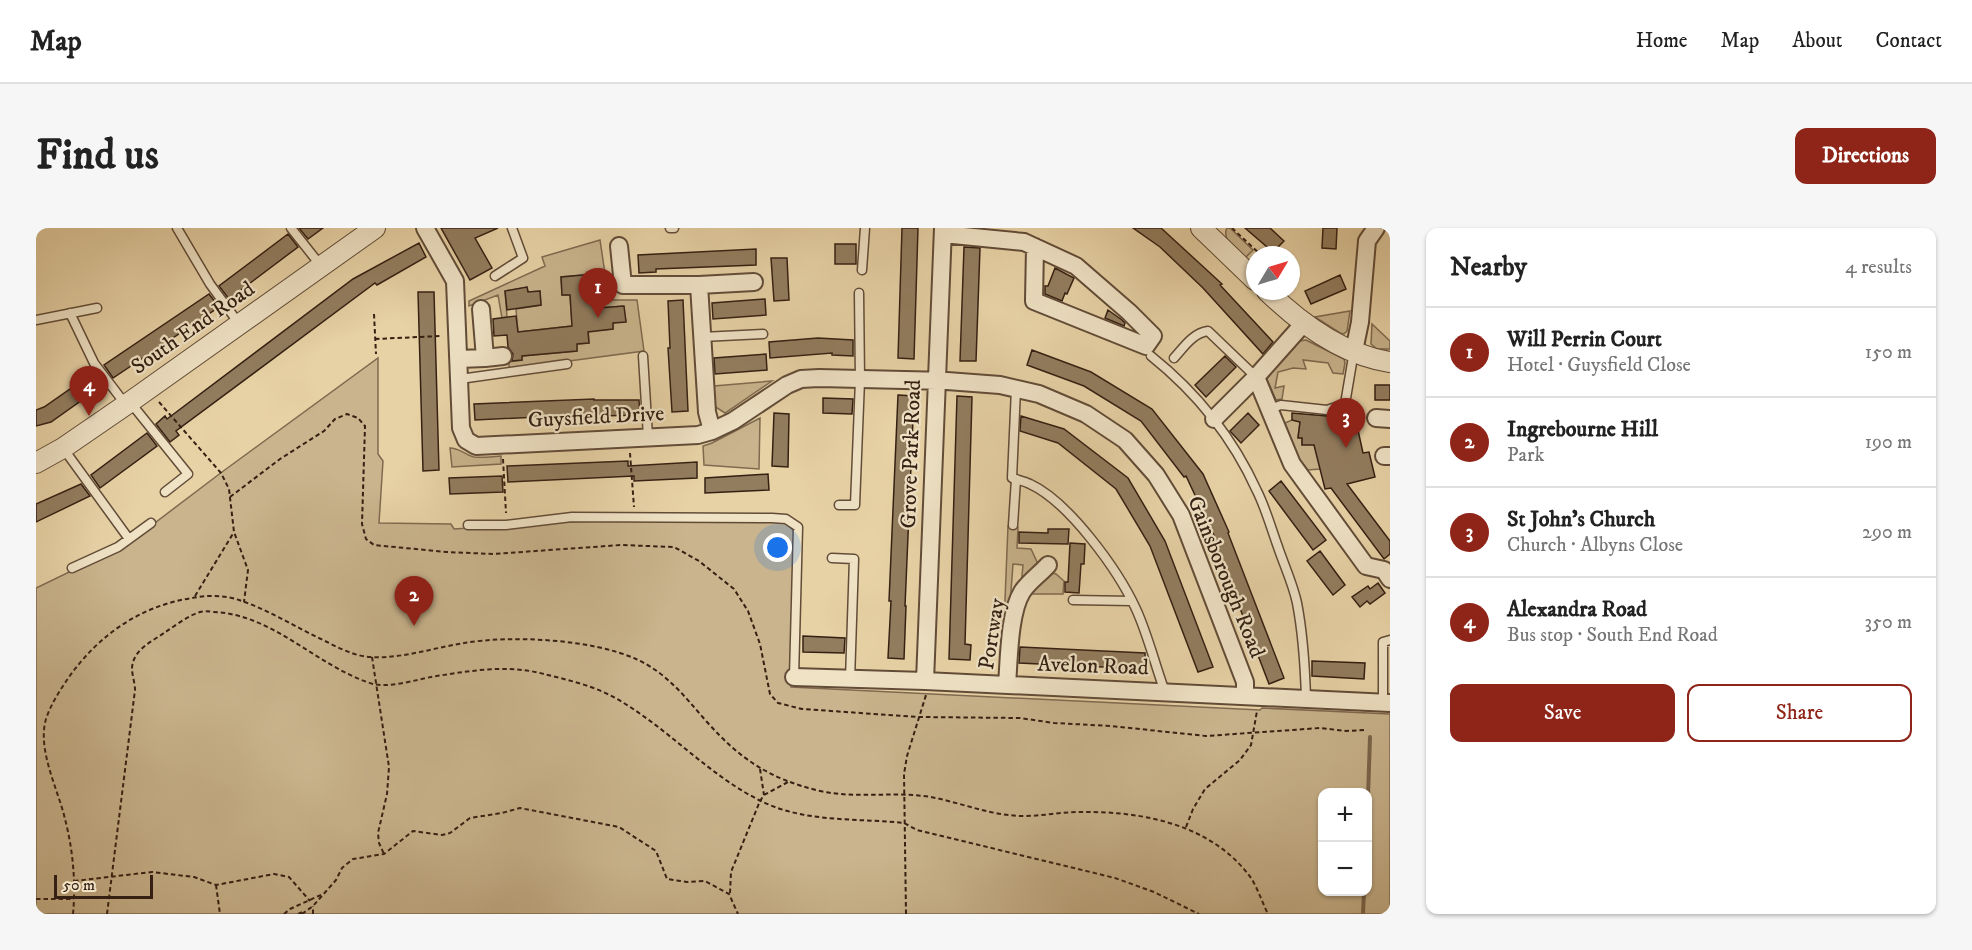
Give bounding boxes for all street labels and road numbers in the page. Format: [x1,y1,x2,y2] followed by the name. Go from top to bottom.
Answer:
[126,276,260,380] street label: South End Road
[895,379,927,529] street label: Grove Park Road
[527,400,665,434] street label: Guysfield Drive
[1181,492,1271,662] street label: Gainsborough Road
[973,596,1011,672] street label: Portway
[1037,651,1149,681] street label: Avelon Road

